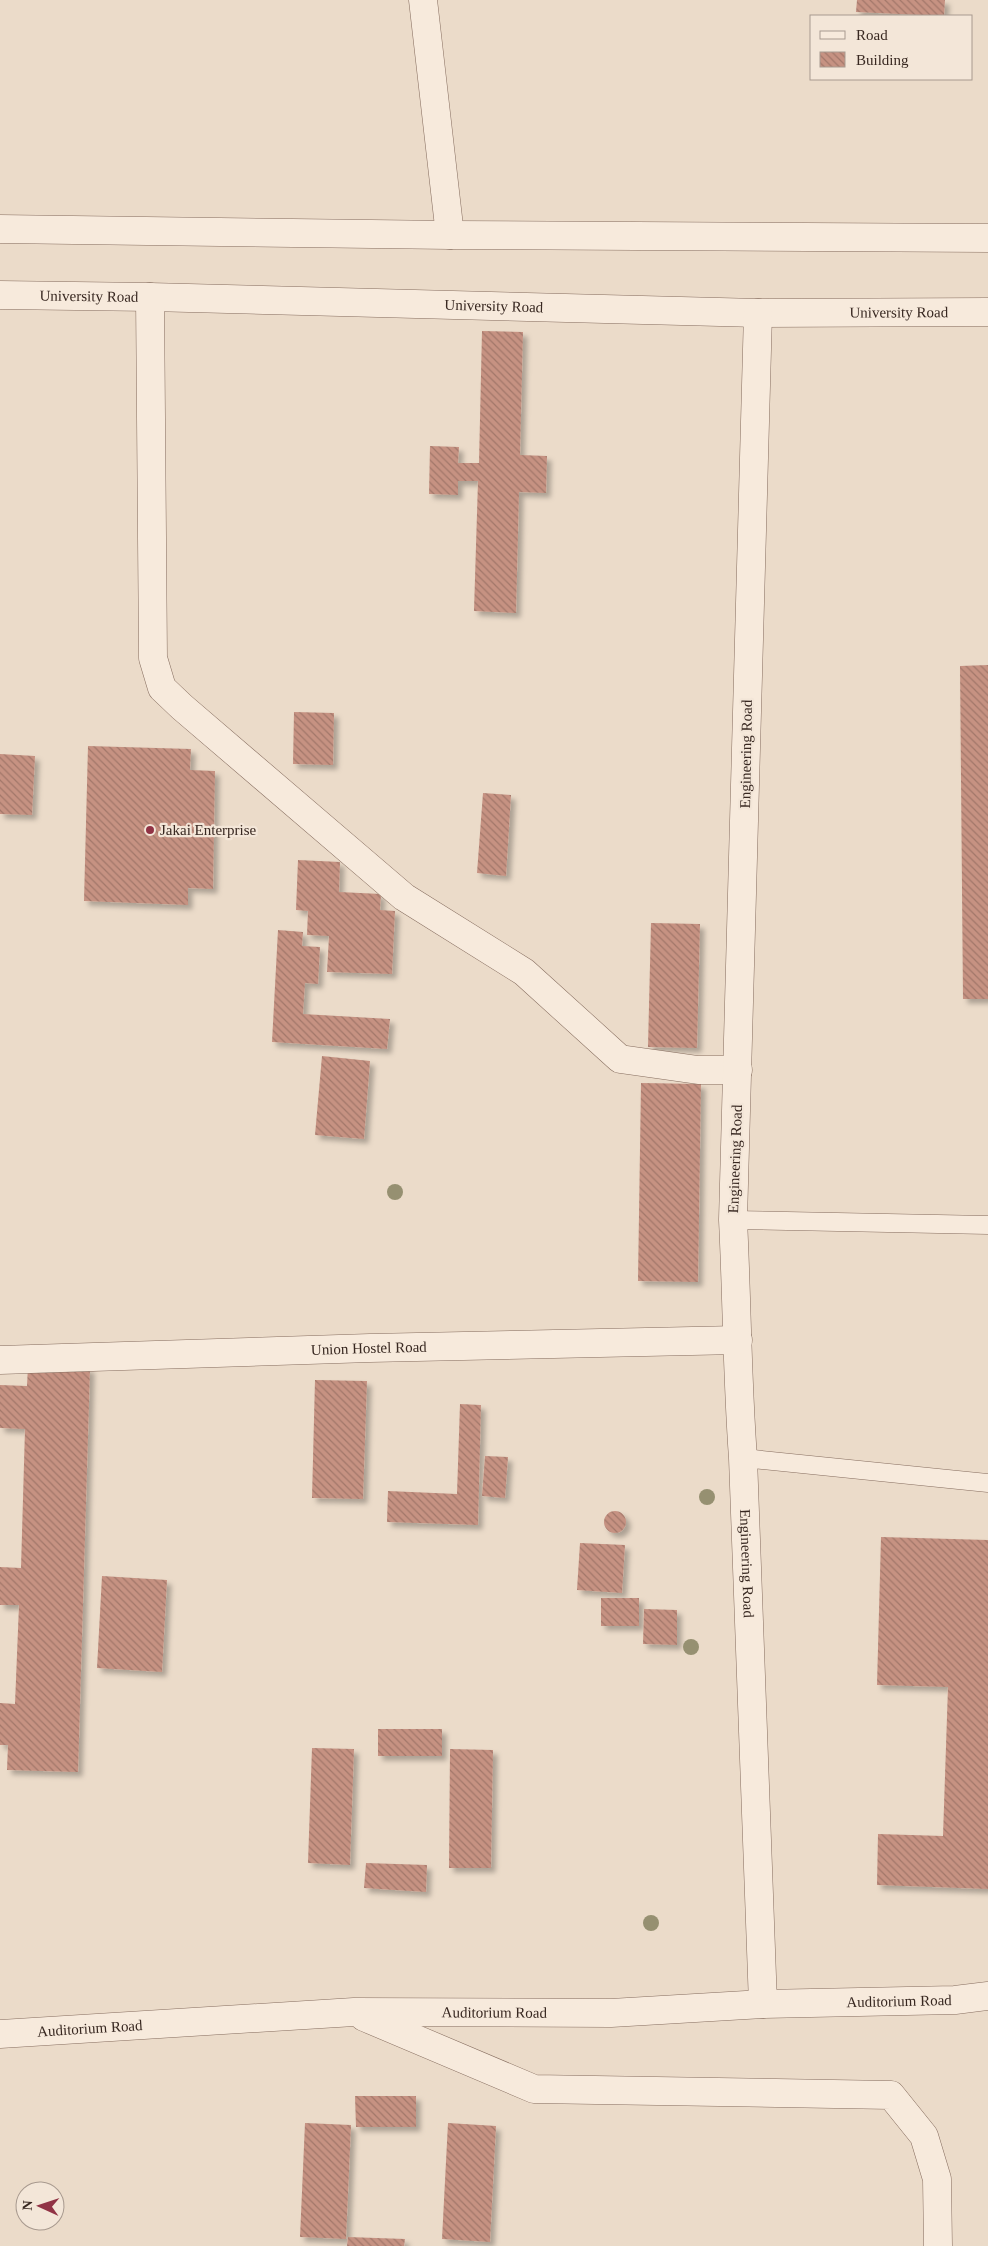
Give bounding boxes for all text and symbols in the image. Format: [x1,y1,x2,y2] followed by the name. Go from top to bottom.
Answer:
[810,15,973,80] legend
[856,27,888,43] text: Road
[856,52,909,68] text: Building
[39,288,139,305] street label: University Road
[444,297,544,315] street label: University Road
[849,304,949,321] street label: University Road
[737,699,755,808] street label: Engineering Road
[160,822,257,838] place label: Jakai Enterprise
[144,824,156,836] marker: Jakai Enterprise
[725,1104,745,1214] street label: Engineering Road
[311,1339,427,1358] street label: Union Hostel Road
[737,1509,757,1619] street label: Engineering Road
[846,1992,952,2010] street label: Auditorium Road
[442,2004,548,2021] street label: Auditorium Road
[37,2017,143,2040] street label: Auditorium Road
[15,2181,65,2231] north arrow
[20,2200,35,2211] text: N

